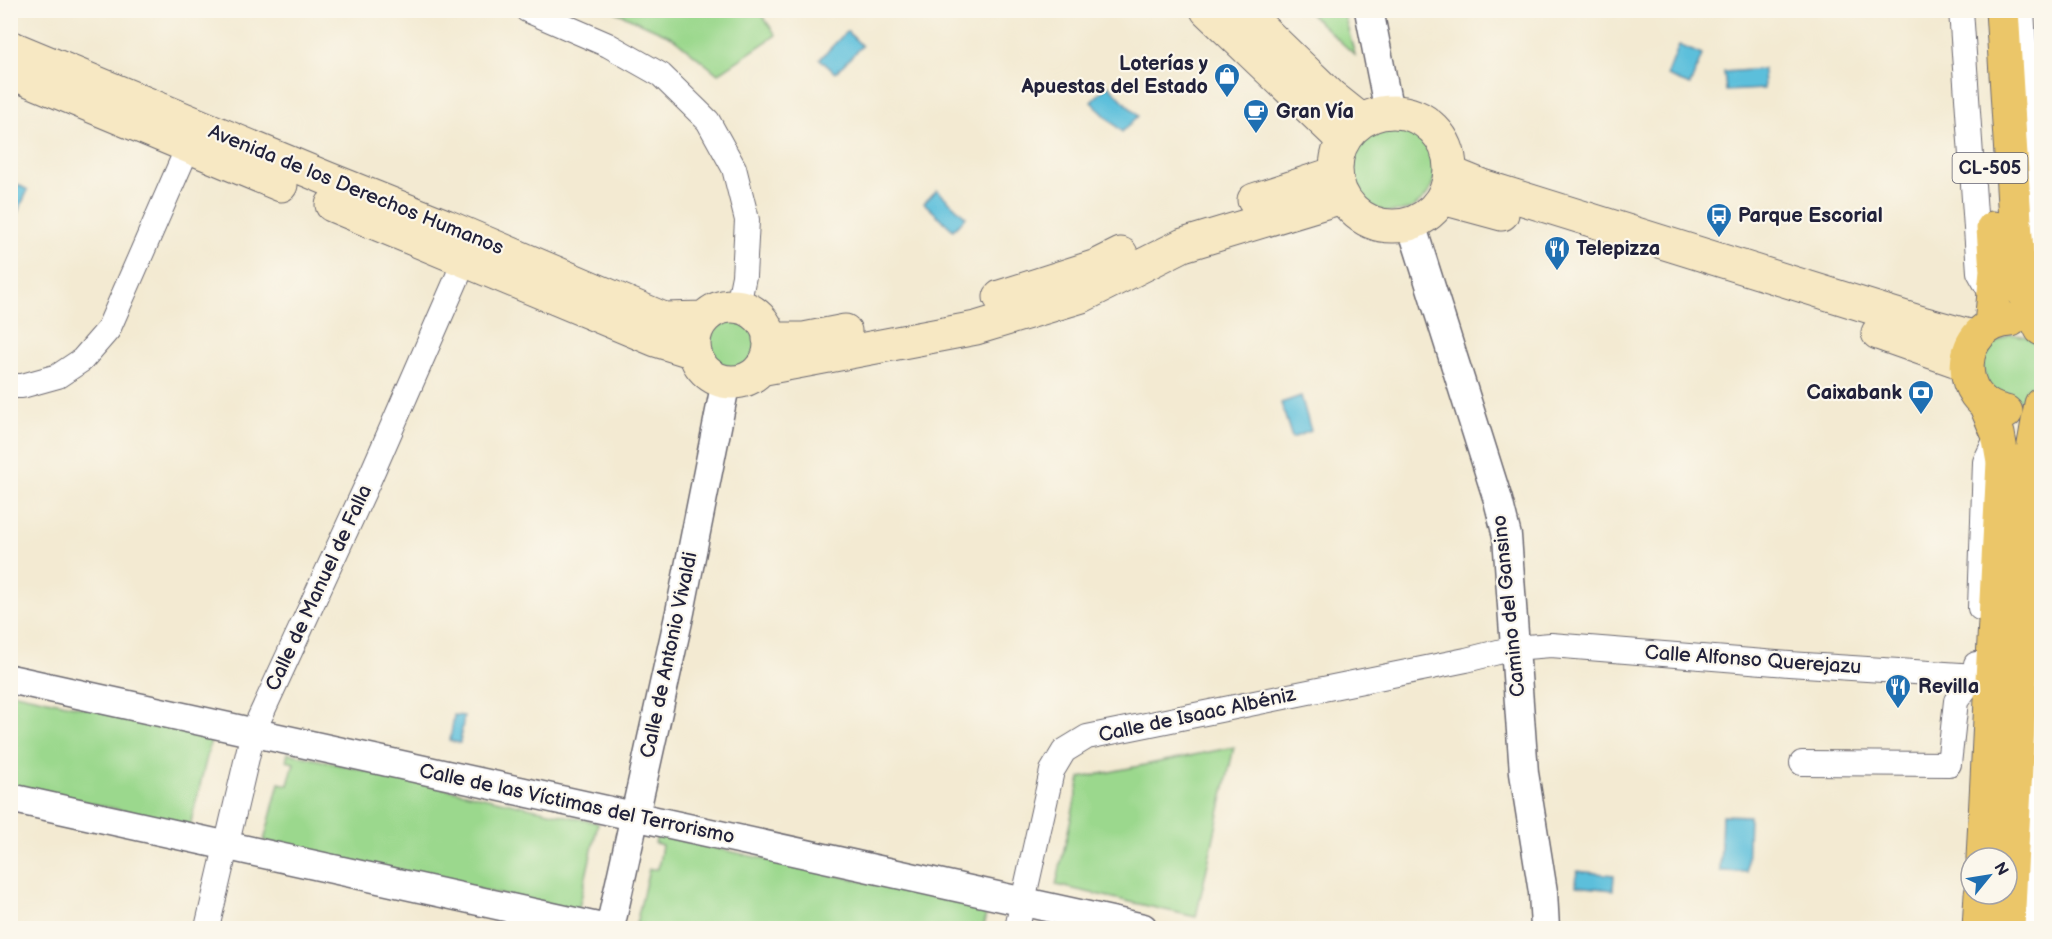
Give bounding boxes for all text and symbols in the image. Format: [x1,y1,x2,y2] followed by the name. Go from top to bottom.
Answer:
[1021,52,1209,99] place label: Loterías y Apuestas del Estado
[1212,61,1242,99] shop icon: Loterías y Apuestas del Estado
[1241,97,1271,135] cafe icon: Gran Vía
[1276,100,1354,124] place label: Gran Vía
[205,120,507,260] street label: Avenida de los Derechos Humanos
[1952,153,2028,183] road number: CL-505
[1704,201,1734,239] bus stop icon: Parque Escorial
[1738,204,1883,228] place label: Parque Escorial
[1542,234,1572,272] restaurant icon: Telepizza
[1576,237,1660,261] place label: Telepizza
[1906,378,1936,416] bank icon: Caixabank
[1807,381,1903,405] place label: Caixabank
[261,481,377,695] street label: Calle de Manuel de Falla
[1488,514,1530,698] street label: Camino del Gansino
[635,550,703,760] street label: Calle de Antonio Vivaldi
[1644,640,1862,680] street label: Calle Alfonso Querejazu
[1883,672,1913,710] restaurant icon: Revilla
[1918,675,1979,699] place label: Revilla
[1096,682,1298,748] street label: Calle de Isaac Albéniz
[417,759,737,849] street label: Calle de las Víctimas del Terrorismo
[1959,846,2019,906] north arrow
[1989,859,2012,879] text: N

